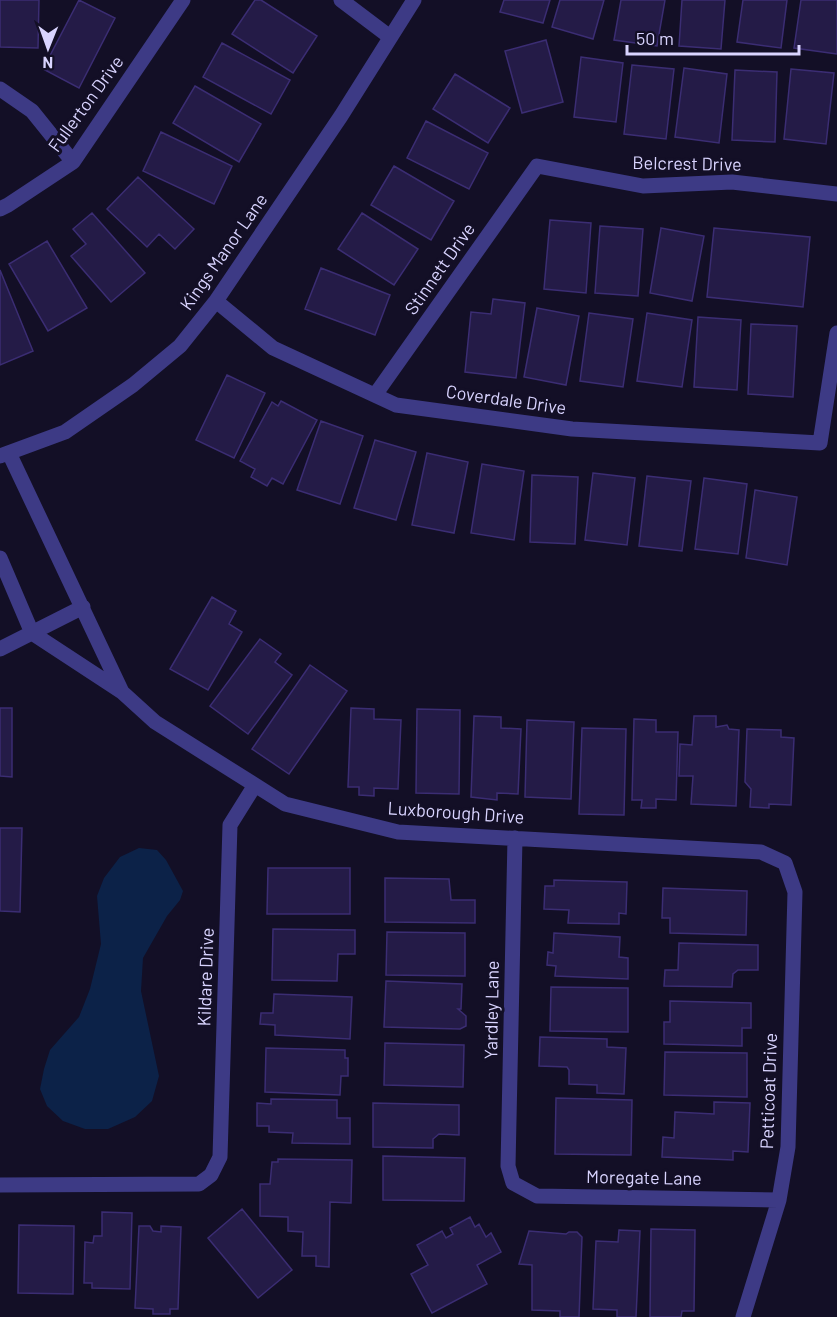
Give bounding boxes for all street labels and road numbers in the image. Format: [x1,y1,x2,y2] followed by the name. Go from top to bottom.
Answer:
[43,51,128,156] street label: Fullerton Drive
[632,151,742,175] street label: Belcrest Drive
[175,189,272,314] street label: Kings Manor Lane
[399,218,479,319] street label: Stinnett Drive
[445,380,568,418] street label: Coverdale Drive
[387,796,525,828] street label: Luxborough Drive
[192,927,218,1027] street label: Kildare Drive
[479,960,503,1060] street label: Yardley Lane
[755,1033,781,1149] street label: Petticoat Drive
[586,1165,702,1189] street label: Moregate Lane

